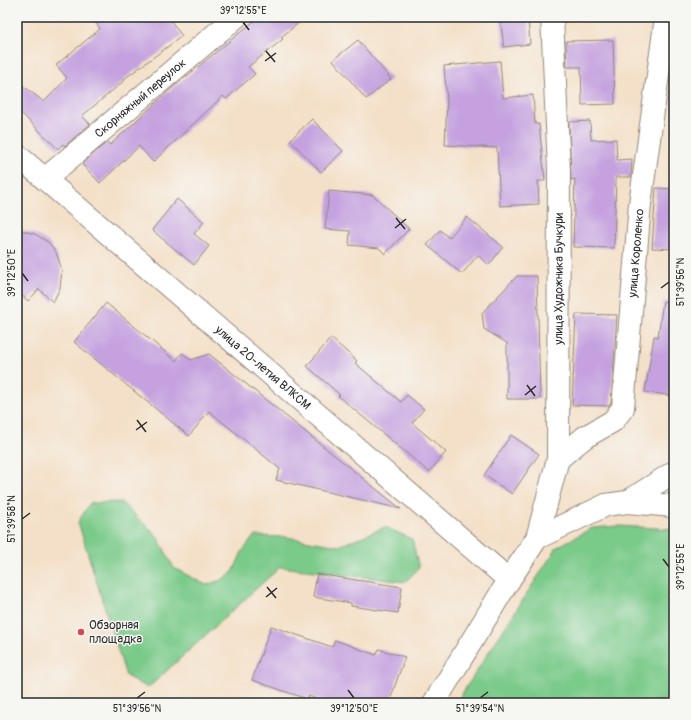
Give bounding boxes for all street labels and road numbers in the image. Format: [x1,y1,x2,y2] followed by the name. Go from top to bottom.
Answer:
[92,56,189,141] street label: Скорняжный переулок
[625,208,648,299] street label: улица Короленко
[551,212,567,346] street label: улица Художника Бучкури
[211,322,314,413] street label: улица 20-летия ВЛКСМ

